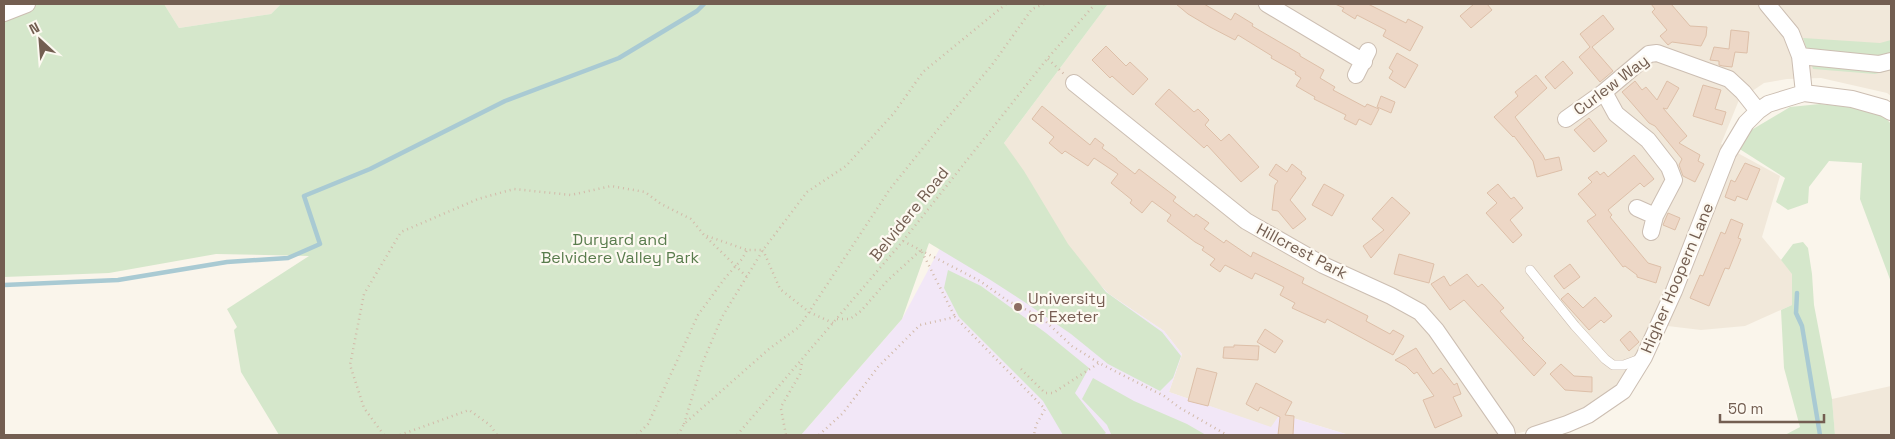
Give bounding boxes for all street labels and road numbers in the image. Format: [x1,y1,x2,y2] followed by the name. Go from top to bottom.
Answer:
[1569,50,1653,120] street label: Curlew Way
[865,163,953,265] street label: Belvidere Road
[1636,200,1718,356] street label: Higher Hoopern Lane
[1253,218,1351,284] street label: Hillcrest Park

